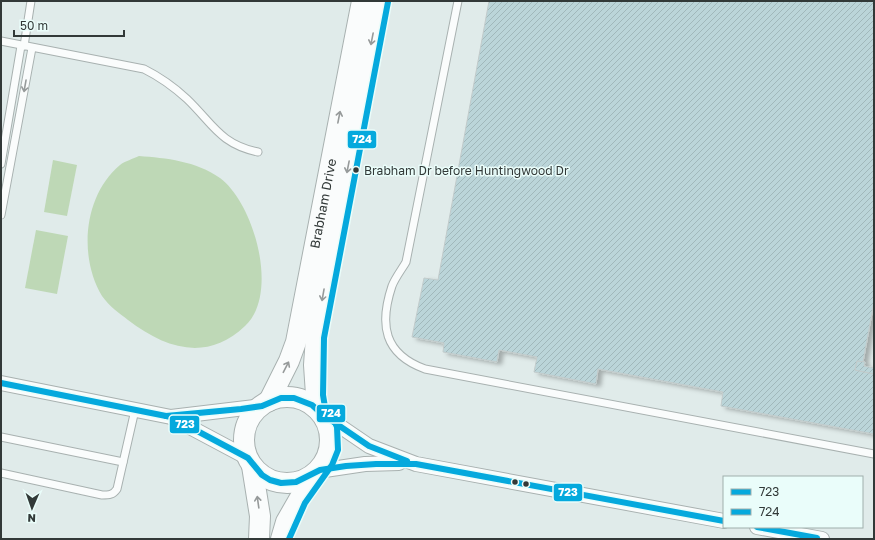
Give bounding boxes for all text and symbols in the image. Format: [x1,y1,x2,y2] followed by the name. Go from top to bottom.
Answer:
[14,12,124,38] scale bar
[20,18,48,33] text: 50 m
[368,32,376,45] one-way arrow
[20,79,28,92] one-way arrow
[336,111,344,124] one-way arrow
[347,130,377,149] line badge: 724
[352,132,372,145] text: 724
[306,157,339,250] street label: Brabham Drive
[343,160,351,173] one-way arrow
[364,163,569,178] place label: Brabham Dr before Huntingwood Dr
[351,165,361,175] marker: Brabham Dr before Huntingwood Dr
[319,288,327,301] one-way arrow
[283,361,290,373] one-way arrow
[316,404,346,423] line badge: 724
[321,406,341,419] text: 724
[169,415,200,434] line badge: 723
[175,417,195,430] text: 723
[723,476,863,528] legend
[510,477,520,487] unlabelled marker
[521,479,531,489] unlabelled marker
[553,483,583,502] line badge: 723
[759,484,779,499] text: 723
[558,485,578,498] text: 723
[12,488,52,528] north arrow
[254,496,262,509] one-way arrow
[759,504,780,519] text: 724
[27,512,36,525] text: N

